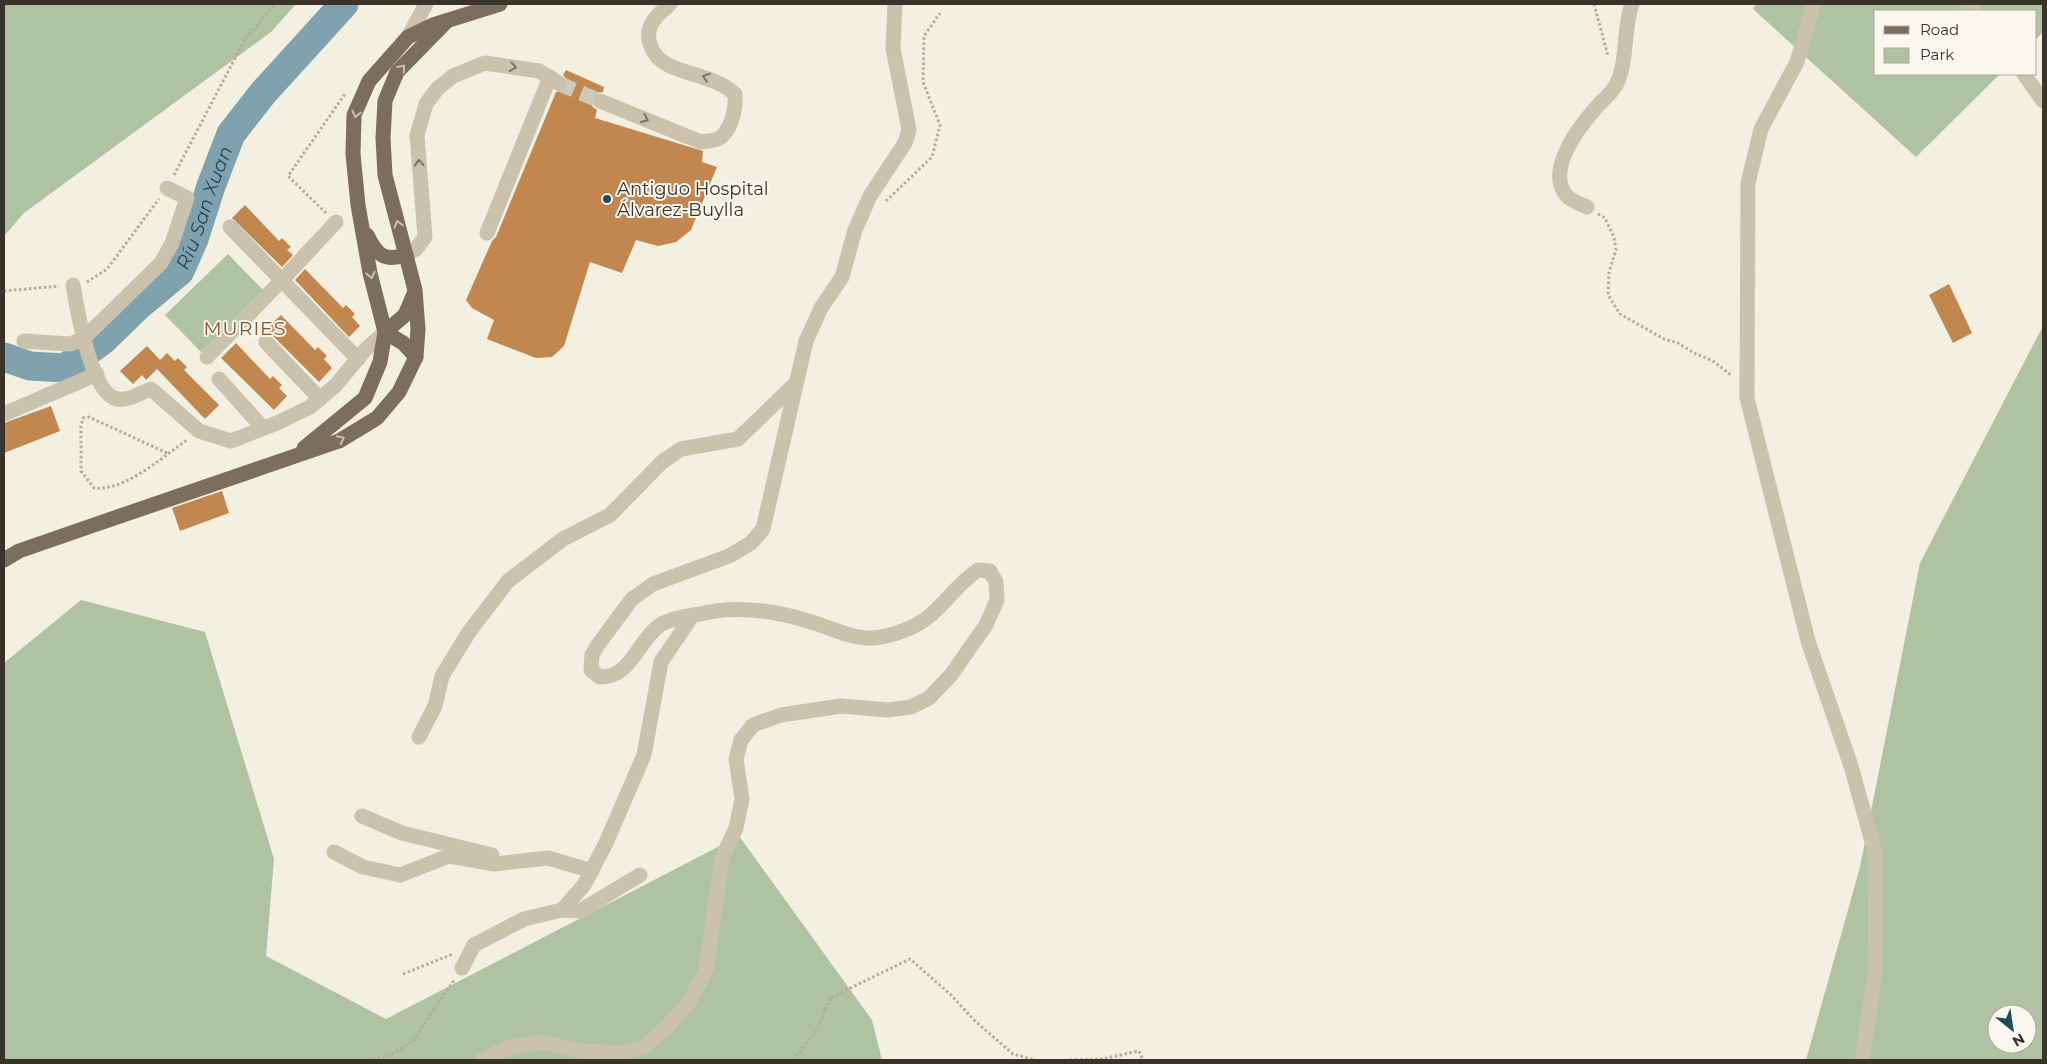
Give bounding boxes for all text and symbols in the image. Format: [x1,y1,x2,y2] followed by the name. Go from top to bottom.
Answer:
[1874,10,2037,75] legend
[1920,20,1959,39] text: Road
[1920,45,1954,64] text: Park
[510,61,518,72] one-way arrow
[396,65,405,74] one-way arrow
[702,73,711,84] one-way arrow
[351,110,362,119] one-way arrow
[640,113,649,124] one-way arrow
[171,143,237,273] water label: Ríu San Xuan
[414,159,425,167] one-way arrow
[617,178,769,221] place label: Antiguo Hospital Álvarez-Buylla
[601,193,613,205] marker: Antiguo Hospital Álvarez-Buylla
[393,220,404,229] one-way arrow
[365,271,376,280] one-way arrow
[203,317,287,340] district label: MURIES
[335,435,344,445] one-way arrow
[1987,1004,2037,1054] north arrow
[2009,1030,2028,1051] text: N

